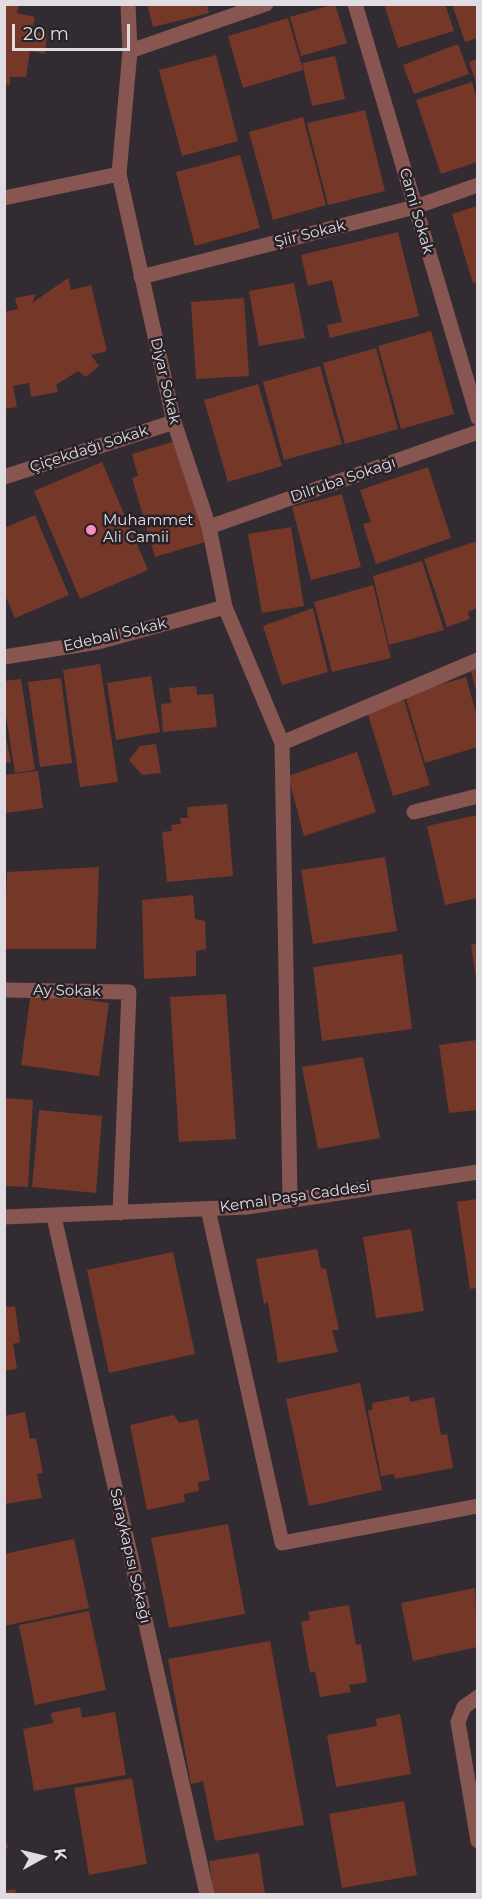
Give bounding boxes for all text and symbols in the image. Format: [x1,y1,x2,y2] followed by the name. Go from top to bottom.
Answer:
[15,12,134,50] scale bar
[23,23,69,45] text: 20 m
[395,166,437,256] street label: Cami Sokak
[273,216,347,252] street label: Şiir Sokak
[146,336,184,426] street label: Diyar Sokak
[28,421,150,477] street label: Çiçekdağı Sokak
[288,454,398,506] street label: Dilruba Sokağı
[103,512,193,547] place label: Muhammet Ali Camii
[84,523,98,537] marker: Muhammet Ali Camii
[62,614,168,656] street label: Edebali Sokak
[33,981,101,1001] street label: Ay Sokak
[219,1178,371,1216] street label: Kemal Paşa Caddesi
[106,1487,154,1625] street label: Saraykapısı Sokağı
[12,1827,72,1887] north arrow
[50,1847,71,1862] text: K

